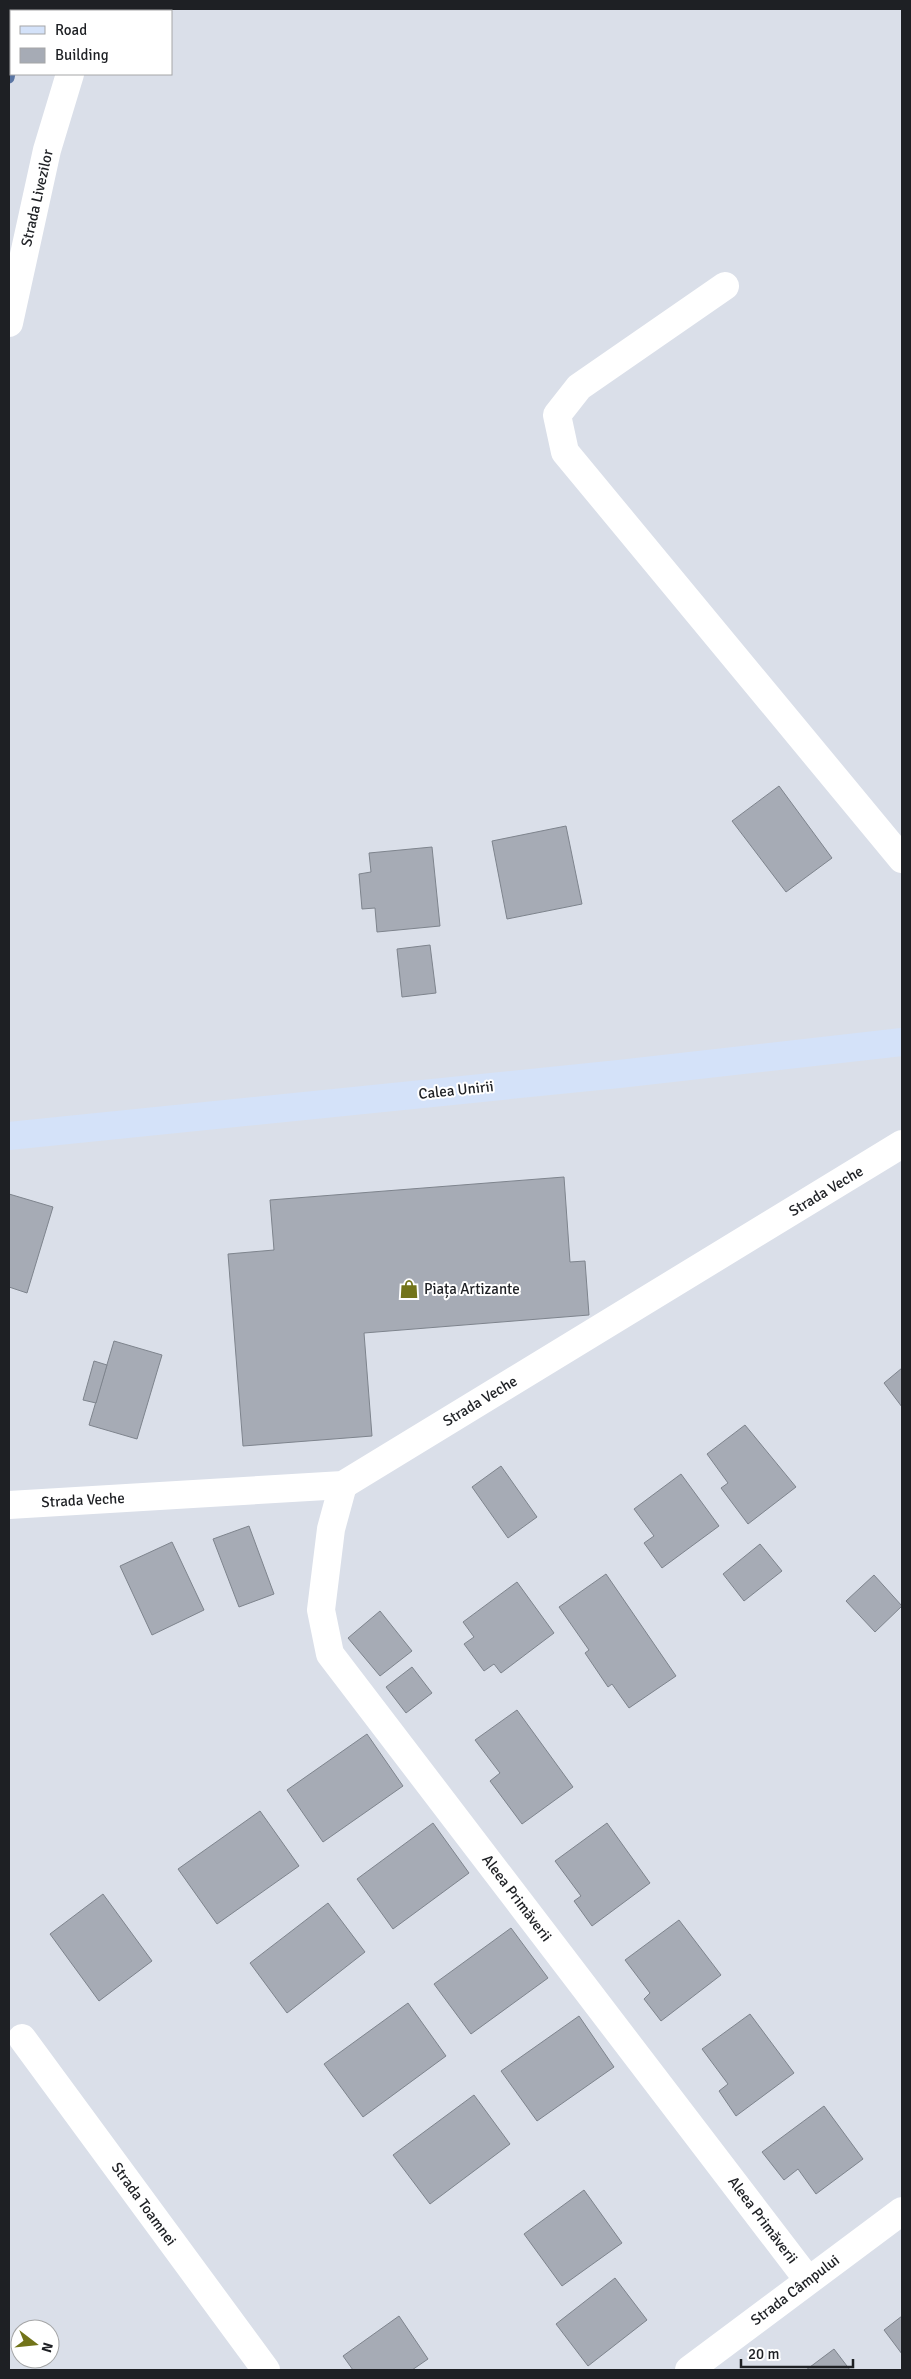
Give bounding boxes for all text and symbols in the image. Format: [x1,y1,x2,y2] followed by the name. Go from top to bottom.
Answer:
[10,10,172,75] legend
[55,21,87,39] text: Road
[55,46,109,64] text: Building
[17,147,57,248] street label: Strada Livezilor
[418,1077,494,1103] street label: Calea Unirii
[786,1162,866,1220] street label: Strada Veche
[398,1278,420,1300] shop icon: Piața Artizante
[424,1280,520,1299] place label: Piața Artizante
[440,1372,520,1430] street label: Strada Veche
[41,1489,125,1511] street label: Strada Veche
[478,1851,556,1945] street label: Aleea Primăverii
[108,2159,180,2249] street label: Strada Toamnei
[724,2173,802,2267] street label: Aleea Primăverii
[747,2251,843,2329] street label: Strada Câmpului
[10,2319,60,2369] north arrow
[741,2336,854,2368] scale bar
[38,2340,57,2354] text: N
[748,2345,779,2363] text: 20 m

